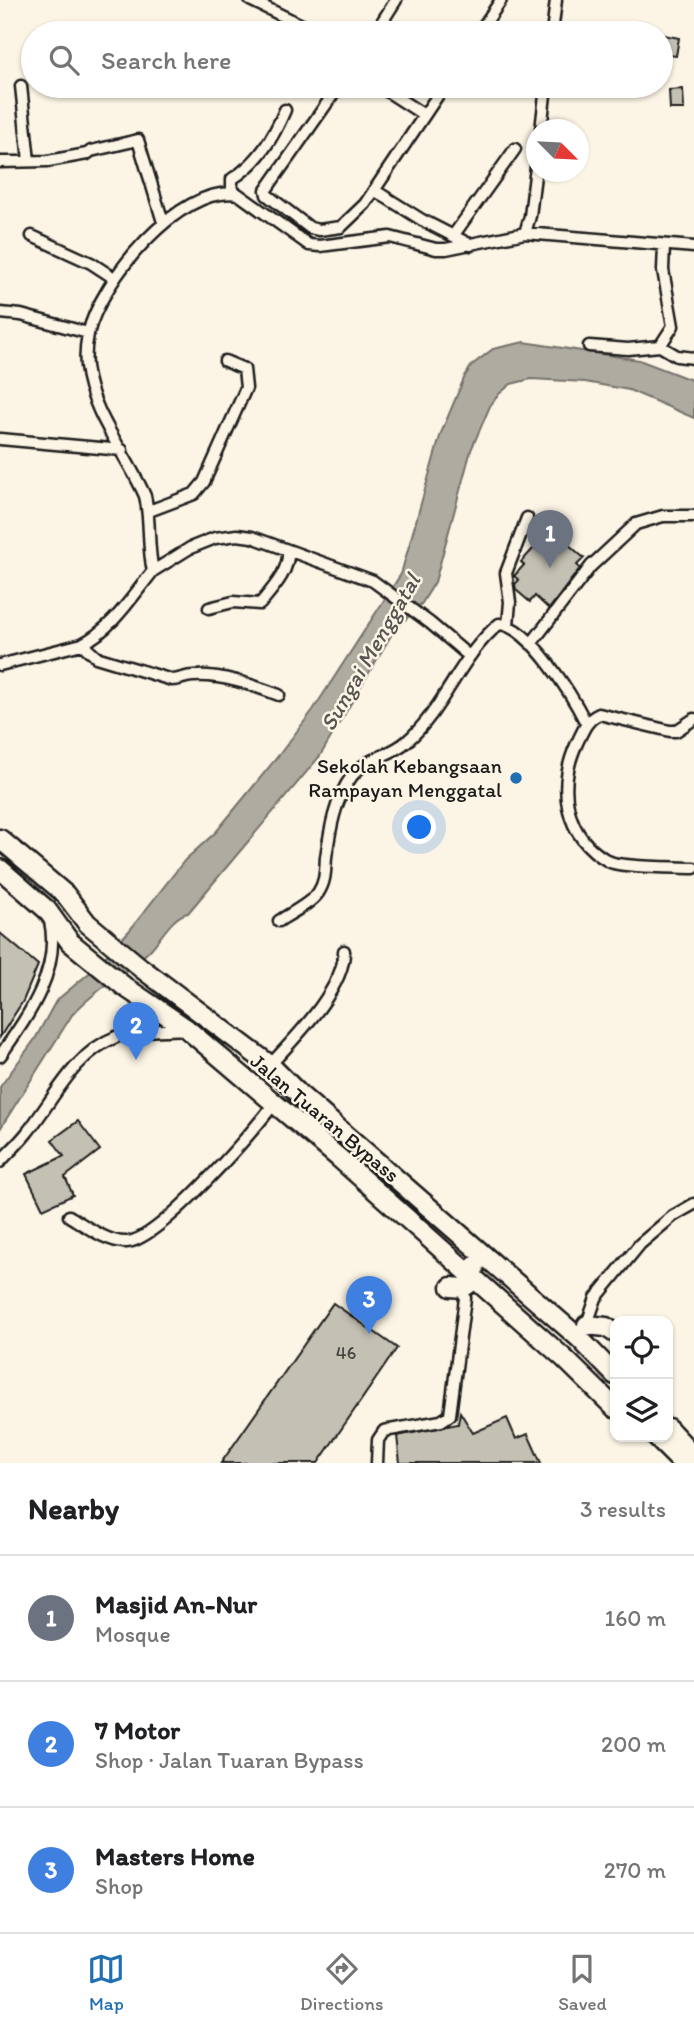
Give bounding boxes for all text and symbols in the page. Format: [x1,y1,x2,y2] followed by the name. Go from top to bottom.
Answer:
[21,21,673,98] search box
[45,41,83,79] icon: search
[101,44,231,76] text: Search here
[526,119,589,182] north arrow
[527,510,573,568] pin: 1
[314,567,427,735] water label: Sungai Menggatal
[308,753,502,802] place label: Sekolah Kebangsaan Rampayan Menggatal
[508,770,524,786] marker: Sekolah Kebangsaan Rampayan Menggatal
[402,810,436,844] your location
[113,1002,159,1060] pin: 2
[246,1048,405,1187] street label: Jalan Tuaran Bypass
[346,1276,392,1334] pin: 3
[610,1316,673,1442] map controls
[610,1316,673,1379] button: locate
[336,1342,356,1364] house number: 46
[610,1379,673,1442] button: layers
[28,1490,119,1527] text: Nearby
[580,1495,666,1523] text: 3 results
[95,1588,257,1620] text: Masjid An-Nur
[46,1604,56,1632] text: 1
[604,1604,666,1632] text: 160 m
[95,1620,171,1648] text: Mosque
[95,1714,180,1746] text: 7 Motor
[45,1730,57,1758] text: 2
[601,1730,666,1758] text: 200 m
[95,1746,364,1774] text: Shop · Jalan Tuaran Bypass
[95,1840,255,1872] text: Masters Home
[45,1856,57,1884] text: 3
[604,1856,666,1884] text: 270 m
[95,1872,143,1900] text: Shop
[87,1950,125,2015] tab: Map
[300,1950,384,2015] tab: Directions
[558,1950,607,2015] tab: Saved

